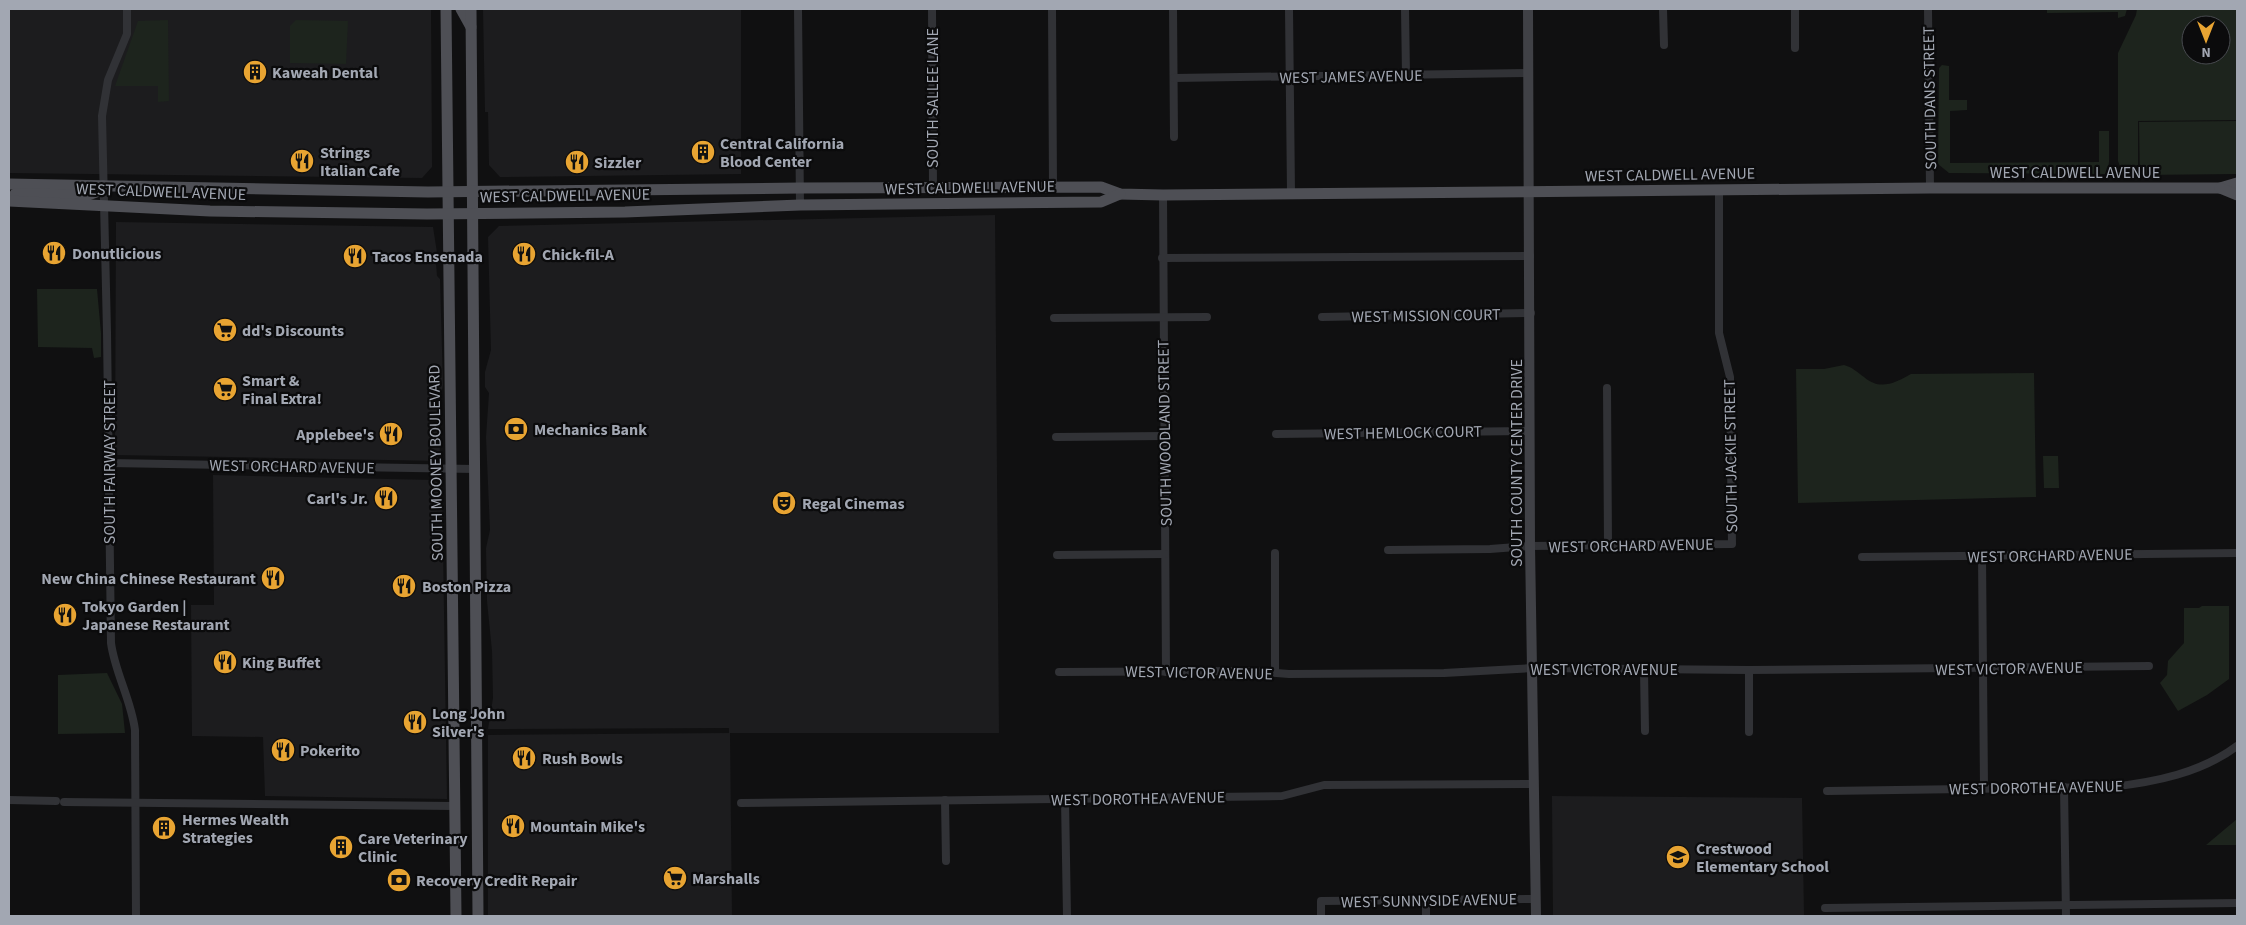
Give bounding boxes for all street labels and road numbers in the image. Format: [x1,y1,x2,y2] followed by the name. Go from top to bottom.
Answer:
[1918,26,1942,170] street label: SOUTH DANS STREET
[922,28,944,168] street label: SOUTH SALLEE LANE
[1279,65,1423,89] street label: WEST JAMES AVENUE
[1990,162,2160,184] street label: WEST CALDWELL AVENUE
[1585,163,1755,187] street label: WEST CALDWELL AVENUE
[885,176,1055,200] street label: WEST CALDWELL AVENUE
[75,178,246,206] street label: WEST CALDWELL AVENUE
[480,184,650,208] street label: WEST CALDWELL AVENUE
[1351,304,1501,328] street label: WEST MISSION COURT
[1152,339,1178,526] street label: SOUTH WOODLAND STREET
[1506,359,1528,567] street label: SOUTH COUNTY CENTER DRIVE
[423,364,449,561] street label: SOUTH MOONEY BOULEVARD
[99,379,121,544] street label: SOUTH FAIRWAY STREET
[1719,379,1743,533] street label: SOUTH JACKIE STREET
[1324,421,1483,445] street label: WEST HEMLOCK COURT
[209,455,375,479] street label: WEST ORCHARD AVENUE
[1548,534,1714,558] street label: WEST ORCHARD AVENUE
[1967,544,2133,568] street label: WEST ORCHARD AVENUE
[1935,657,2083,681] street label: WEST VICTOR AVENUE
[1530,659,1678,681] street label: WEST VICTOR AVENUE
[1125,661,1273,685] street label: WEST VICTOR AVENUE
[1949,775,2123,801] street label: WEST DOROTHEA AVENUE
[1051,786,1225,812] street label: WEST DOROTHEA AVENUE
[1341,888,1517,914] street label: WEST SUNNYSIDE AVENUE

